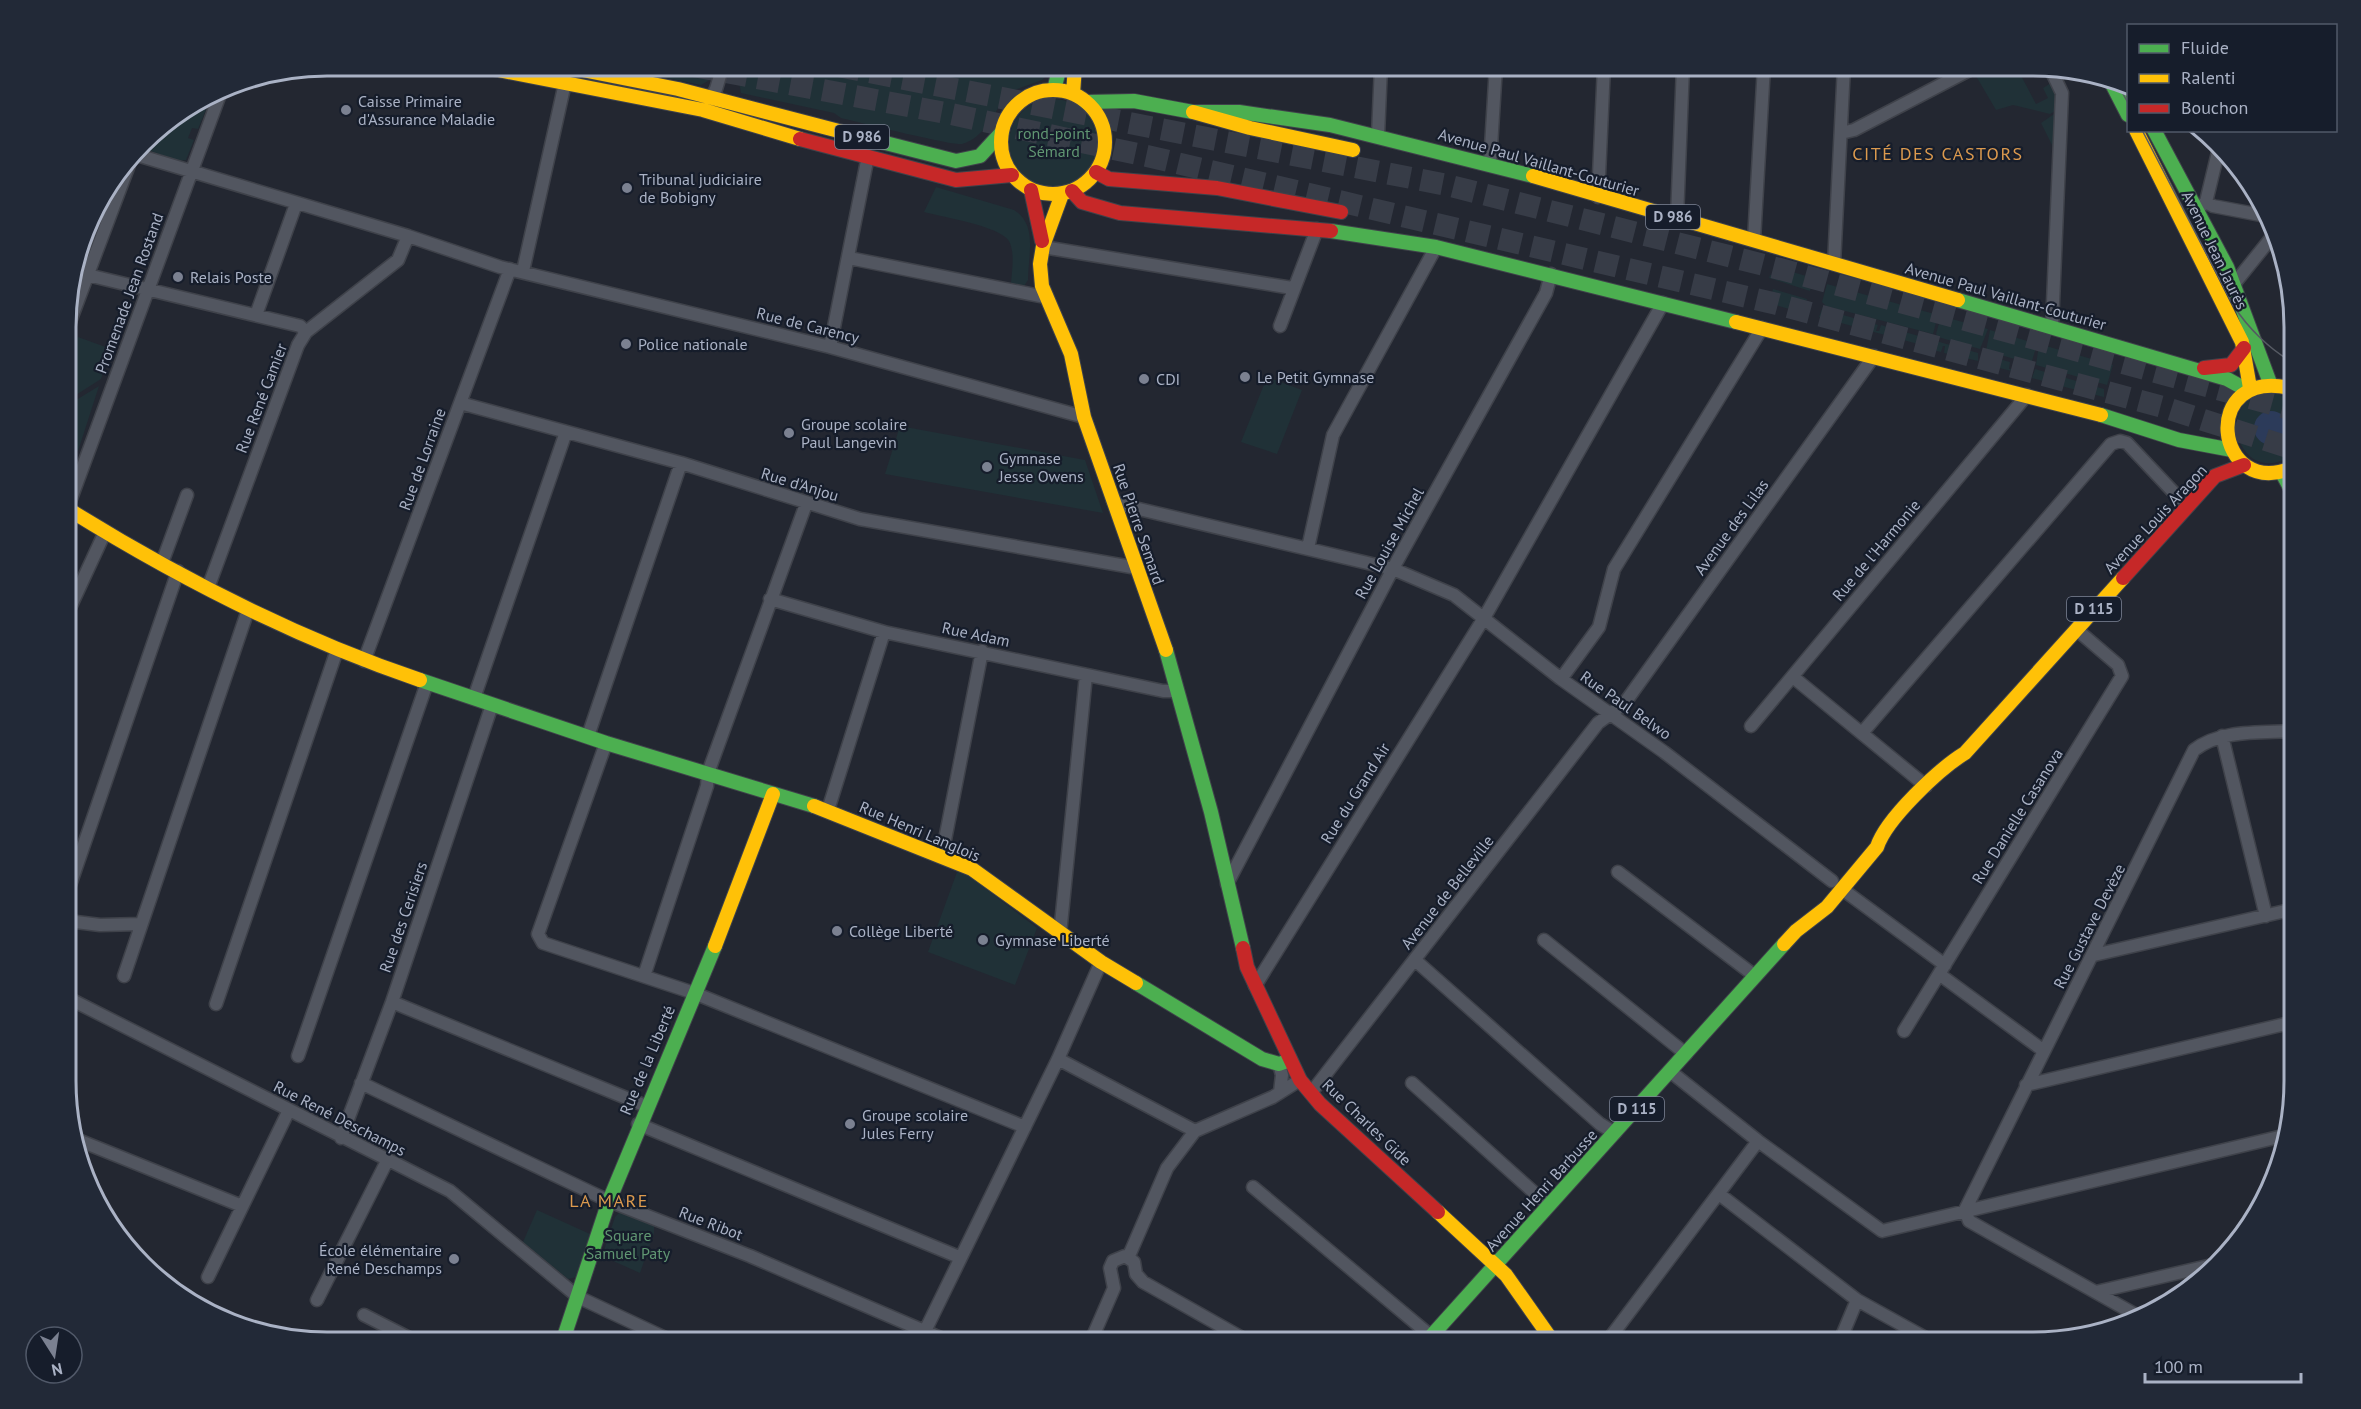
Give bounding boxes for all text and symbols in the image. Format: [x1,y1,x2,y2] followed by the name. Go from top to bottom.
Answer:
[2127,24,2337,132] legend
[2181,36,2229,59] text: Fluide
[2181,66,2236,89] text: Ralenti
[358,91,495,129] place label: Caisse Primaire d'Assurance Maladie
[2181,96,2248,119] text: Bouchon
[339,103,353,117] marker: Caisse Primaire d'Assurance Maladie
[1018,123,1091,161] park label: rond-point Sémard
[1436,124,1642,200] street label: Avenue Paul Vaillant-Couturier
[835,125,889,149] road number: D 986
[1852,142,2024,165] district label: CITÉ DES CASTORS
[639,169,762,207] place label: Tribunal judiciaire de Bobigny
[620,181,634,195] marker: Tribunal judiciaire de Bobigny
[2178,187,2252,313] street label: Avenue Jean Jaurès
[1646,205,1700,229] road number: D 986
[91,210,167,376] street label: Promenade Jean Rostand
[1903,258,2109,334] street label: Avenue Paul Vaillant-Couturier
[190,267,272,287] place label: Relais Poste
[171,270,185,284] marker: Relais Poste
[755,303,862,348] street label: Rue de Carency
[638,334,748,354] place label: Police nationale
[619,337,633,351] marker: Police nationale
[231,340,291,456] street label: Rue René Camier
[1257,367,1374,387] place label: Le Petit Gymnase
[1156,369,1180,389] place label: CDI
[1238,370,1252,384] marker: Le Petit Gymnase
[1137,372,1151,386] marker: CDI
[394,405,450,513] street label: Rue de Lorraine
[801,414,907,452] place label: Groupe scolaire Paul Langevin
[782,426,796,440] marker: Groupe scolaire Paul Langevin
[998,448,1084,486] place label: Gymnase Jesse Owens
[980,460,994,474] marker: Gymnase Jesse Owens
[2099,460,2211,578] street label: Avenue Louis Aragon
[1109,461,1169,587] street label: Rue Pierre Semard
[759,463,841,505] street label: Rue d'Anjou
[1689,475,1773,579] street label: Avenue des Lilas
[1350,484,1428,602] street label: Rue Louise Michel
[1828,495,1924,605] street label: Rue de l'Harmonie
[2067,597,2121,621] road number: D 115
[940,617,1012,651] street label: Rue Adam
[1577,666,1675,744] street label: Rue Paul Belwo
[1316,738,1394,847] street label: Rue du Grand Air
[1967,745,2067,887] street label: Rue Danielle Casanova
[856,796,984,866] street label: Rue Henri Langlois
[1396,831,1498,953] street label: Avenue de Belleville
[375,859,431,975] street label: Rue des Cerisiers
[2049,860,2129,992] street label: Rue Gustave Devèze
[849,921,953,941] place label: Collège Liberté
[830,924,844,938] marker: Collège Liberté
[995,930,1110,950] place label: Gymnase Liberté
[976,933,990,947] marker: Gymnase Liberté
[615,1002,679,1118] street label: Rue de la Liberté
[1318,1074,1416,1170] street label: Rue Charles Gide
[270,1076,410,1160] street label: Rue René Deschamps
[1610,1097,1664,1121] road number: D 115
[861,1105,968,1143] place label: Groupe scolaire Jules Ferry
[843,1117,857,1131] marker: Groupe scolaire Jules Ferry
[1481,1125,1601,1255] street label: Avenue Henri Barbusse
[569,1189,649,1212] district label: LA MARE
[676,1202,746,1245] street label: Rue Ribot
[586,1225,671,1263] park label: Square Samuel Paty
[319,1240,442,1278] place label: École élémentaire René Deschamps
[447,1252,461,1266] marker: École élémentaire René Deschamps
[24,1325,84,1385] north arrow
[2145,1346,2301,1384] scale bar
[2154,1355,2203,1378] text: 100 m
[50,1359,64,1381] text: N

